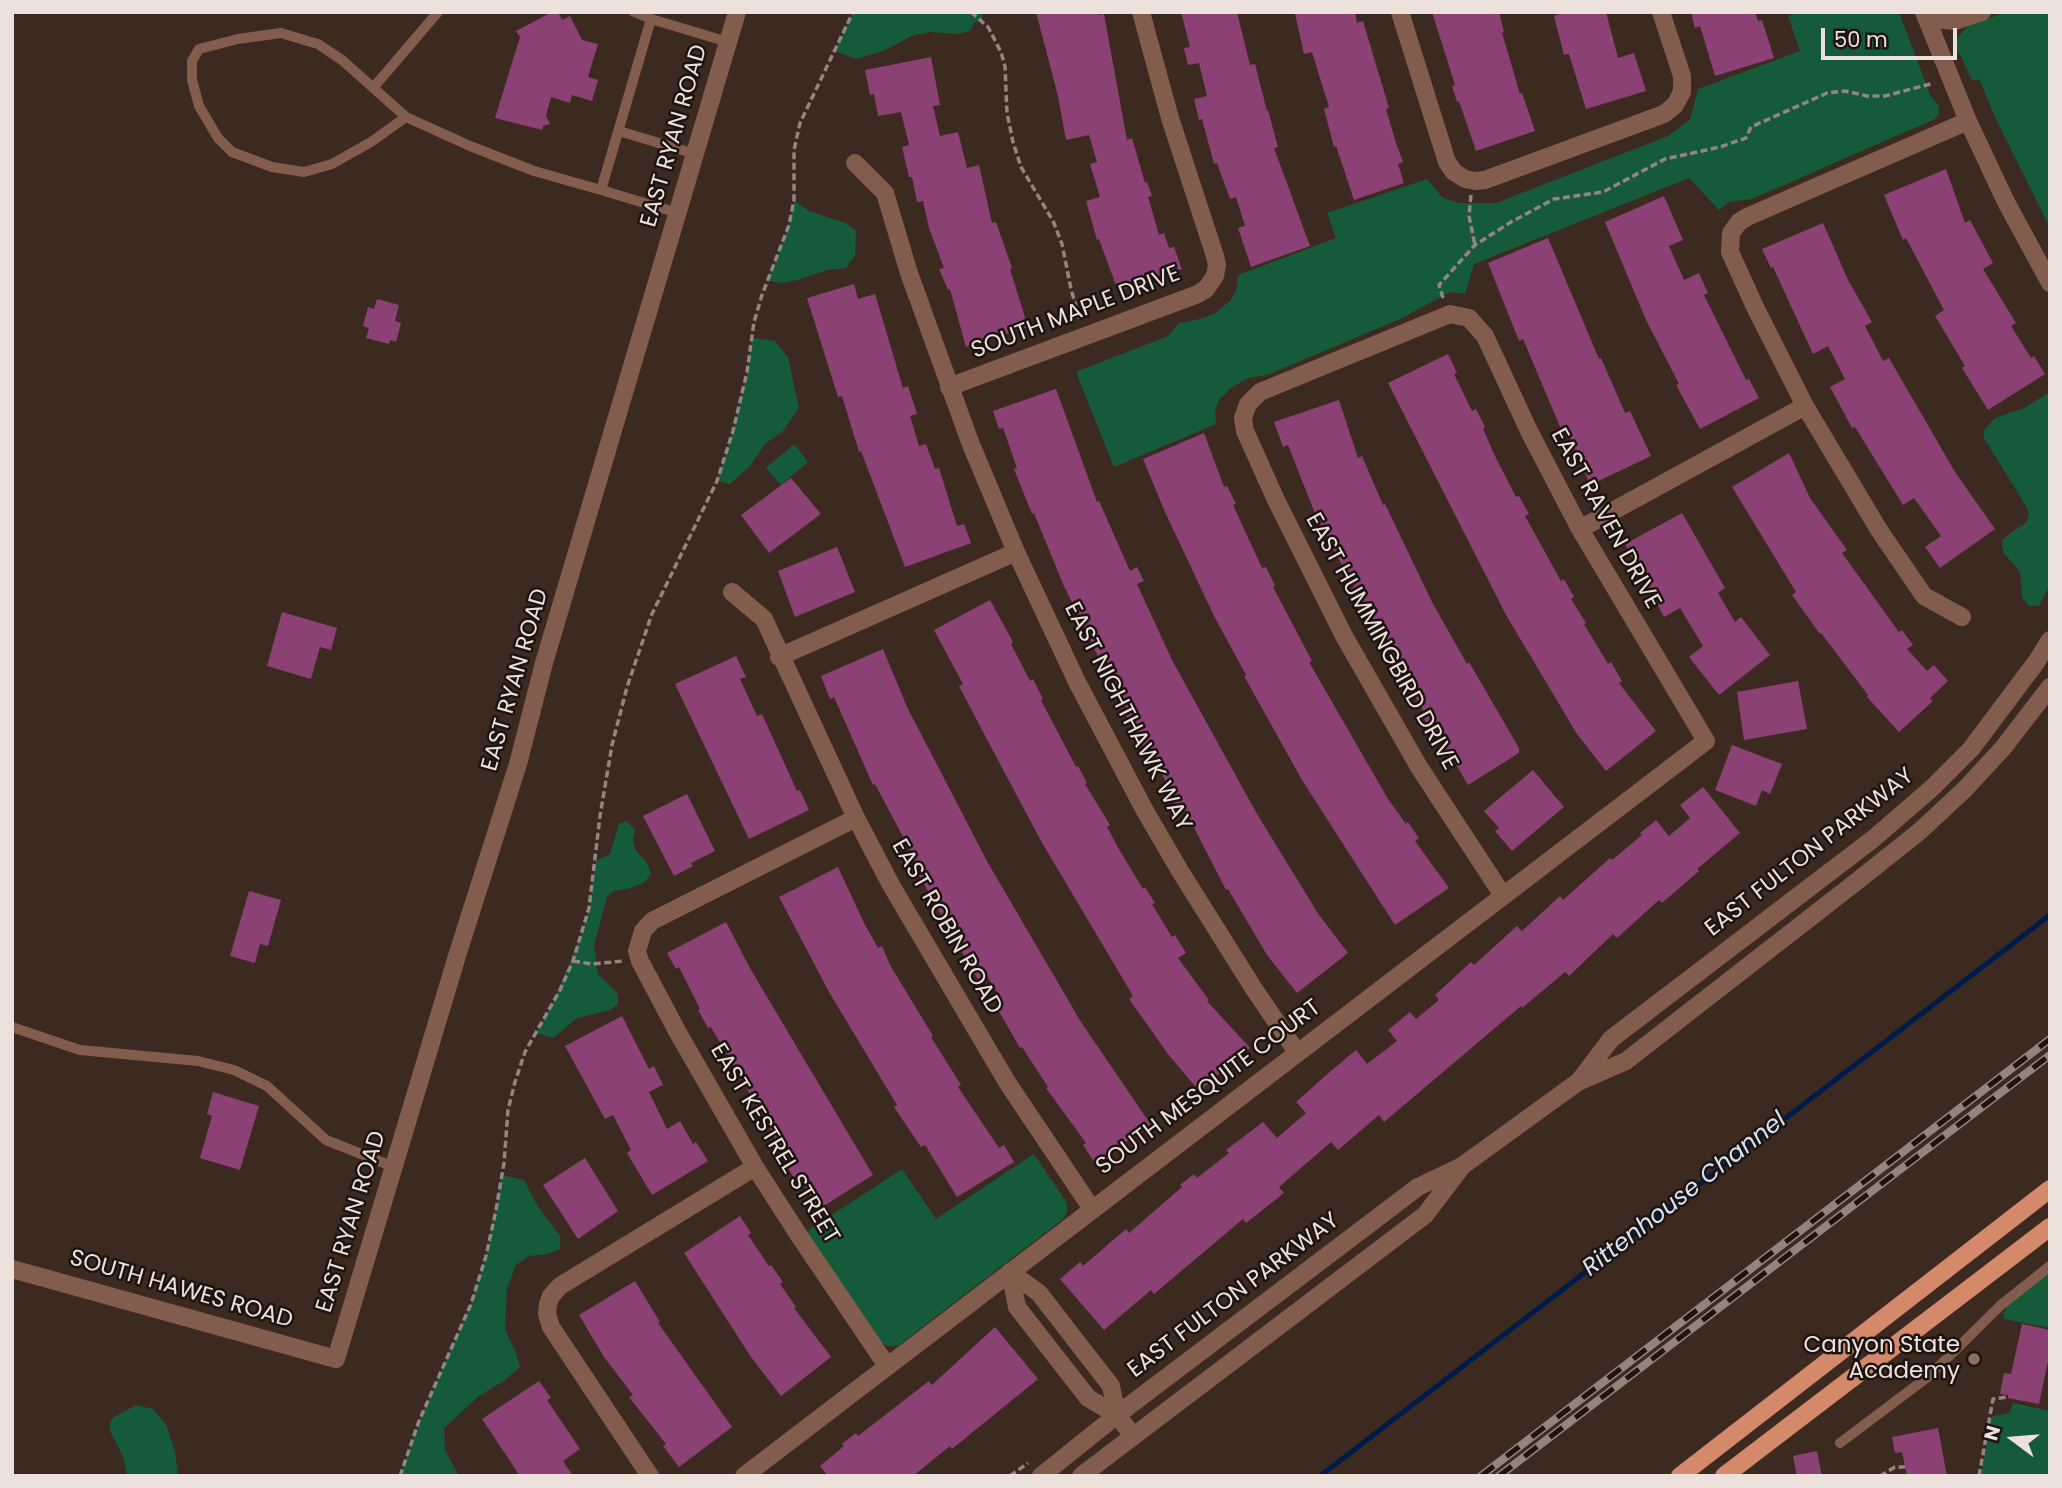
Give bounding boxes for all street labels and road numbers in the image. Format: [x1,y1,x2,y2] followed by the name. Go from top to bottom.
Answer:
[636,42,714,230] street label: EAST RYAN ROAD
[968,260,1184,366] street label: SOUTH MAPLE DRIVE
[1544,424,1666,614] street label: EAST RAVEN DRIVE
[1299,509,1463,775] street label: EAST HUMMINGBIRD DRIVE
[477,586,555,774] street label: EAST RYAN ROAD
[1057,598,1197,836] street label: EAST NIGHTHAWK WAY
[1700,763,1920,943] street label: EAST FULTON PARKWAY
[885,835,1007,1019] street label: EAST ROBIN ROAD
[1091,994,1327,1182] street label: SOUTH MESQUITE COURT
[703,1039,845,1249] street label: EAST KESTREL STREET
[311,1128,393,1316] street label: EAST RYAN ROAD
[1123,1208,1345,1384] street label: EAST FULTON PARKWAY
[66,1245,296,1335] street label: SOUTH HAWES ROAD

